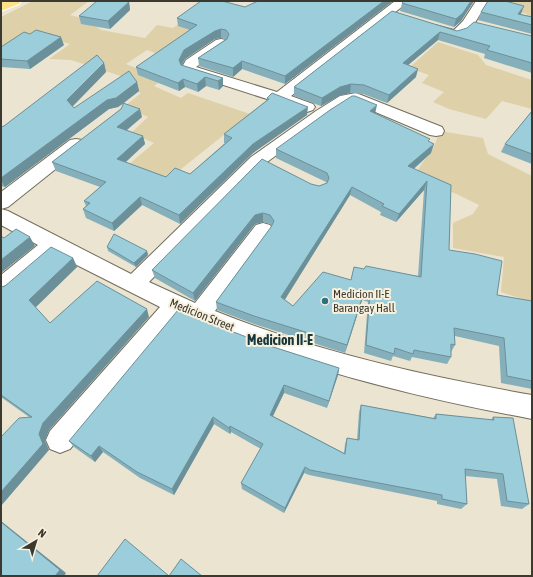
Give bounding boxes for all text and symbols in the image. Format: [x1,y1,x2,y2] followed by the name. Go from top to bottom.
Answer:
[333,287,396,315] place label: Medicion II-E Barangay Hall
[168,296,237,335] street label: Medicion Street
[320,296,330,306] marker: Medicion II-E Barangay Hall
[247,332,313,348] district label: Medicion II-E
[16,521,56,561] north arrow
[36,526,48,540] text: N

